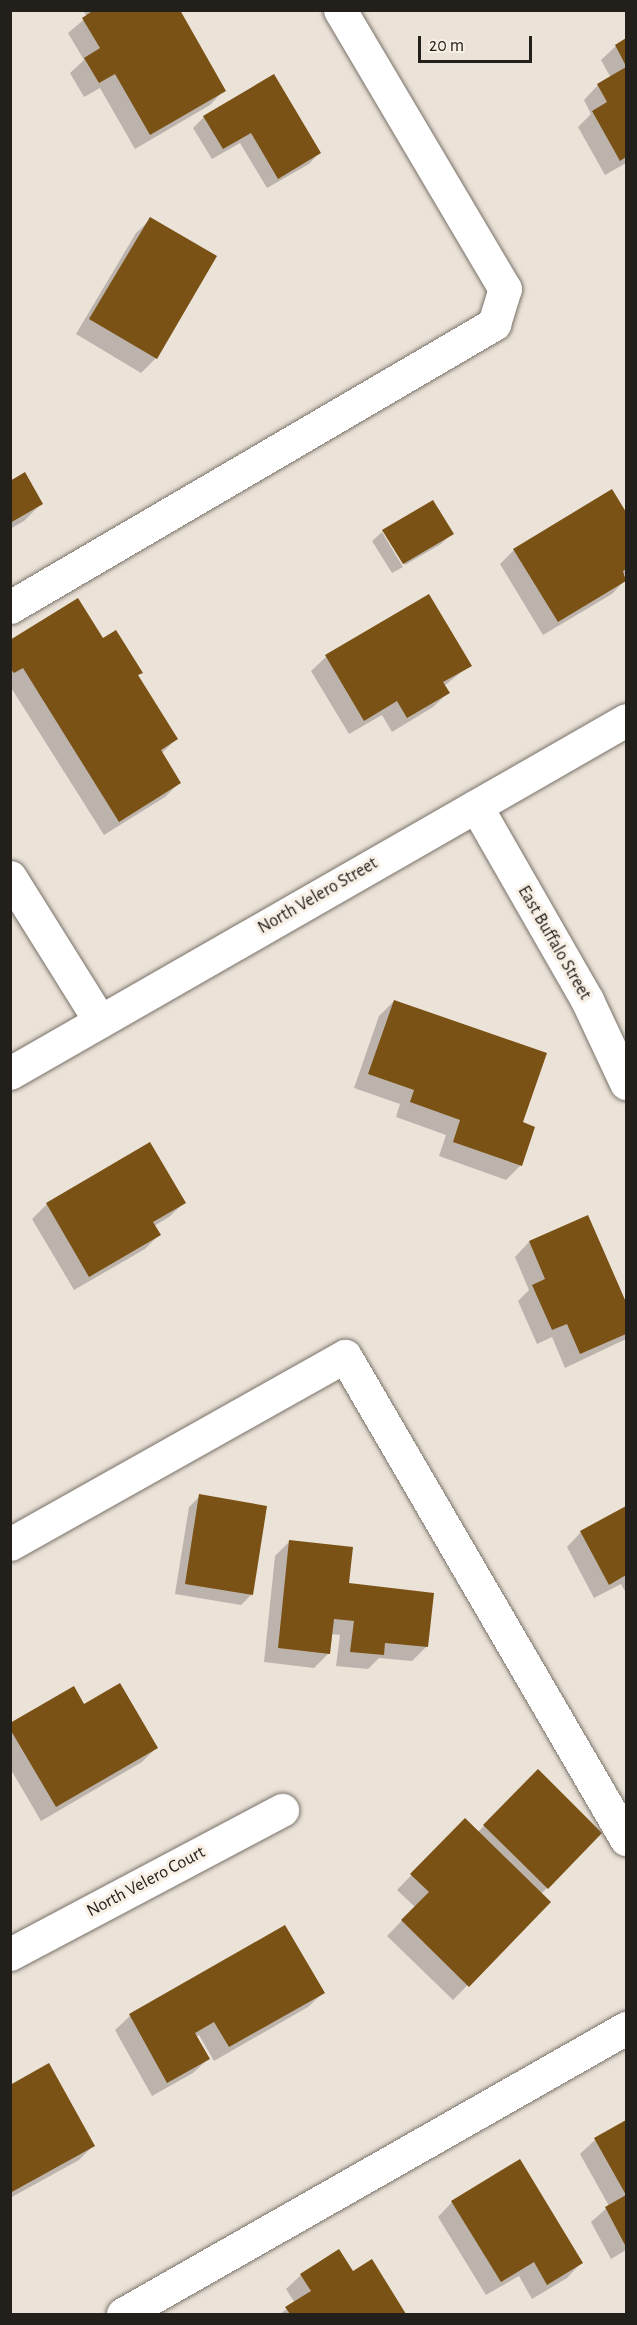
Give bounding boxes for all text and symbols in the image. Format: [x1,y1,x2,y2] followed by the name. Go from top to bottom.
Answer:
[421,24,535,62] scale bar
[429,37,464,55] text: 20 m
[254,853,382,939] street label: North Velero Street
[513,882,595,1004] street label: East Buffalo Street
[83,1842,209,1922] street label: North Velero Court

